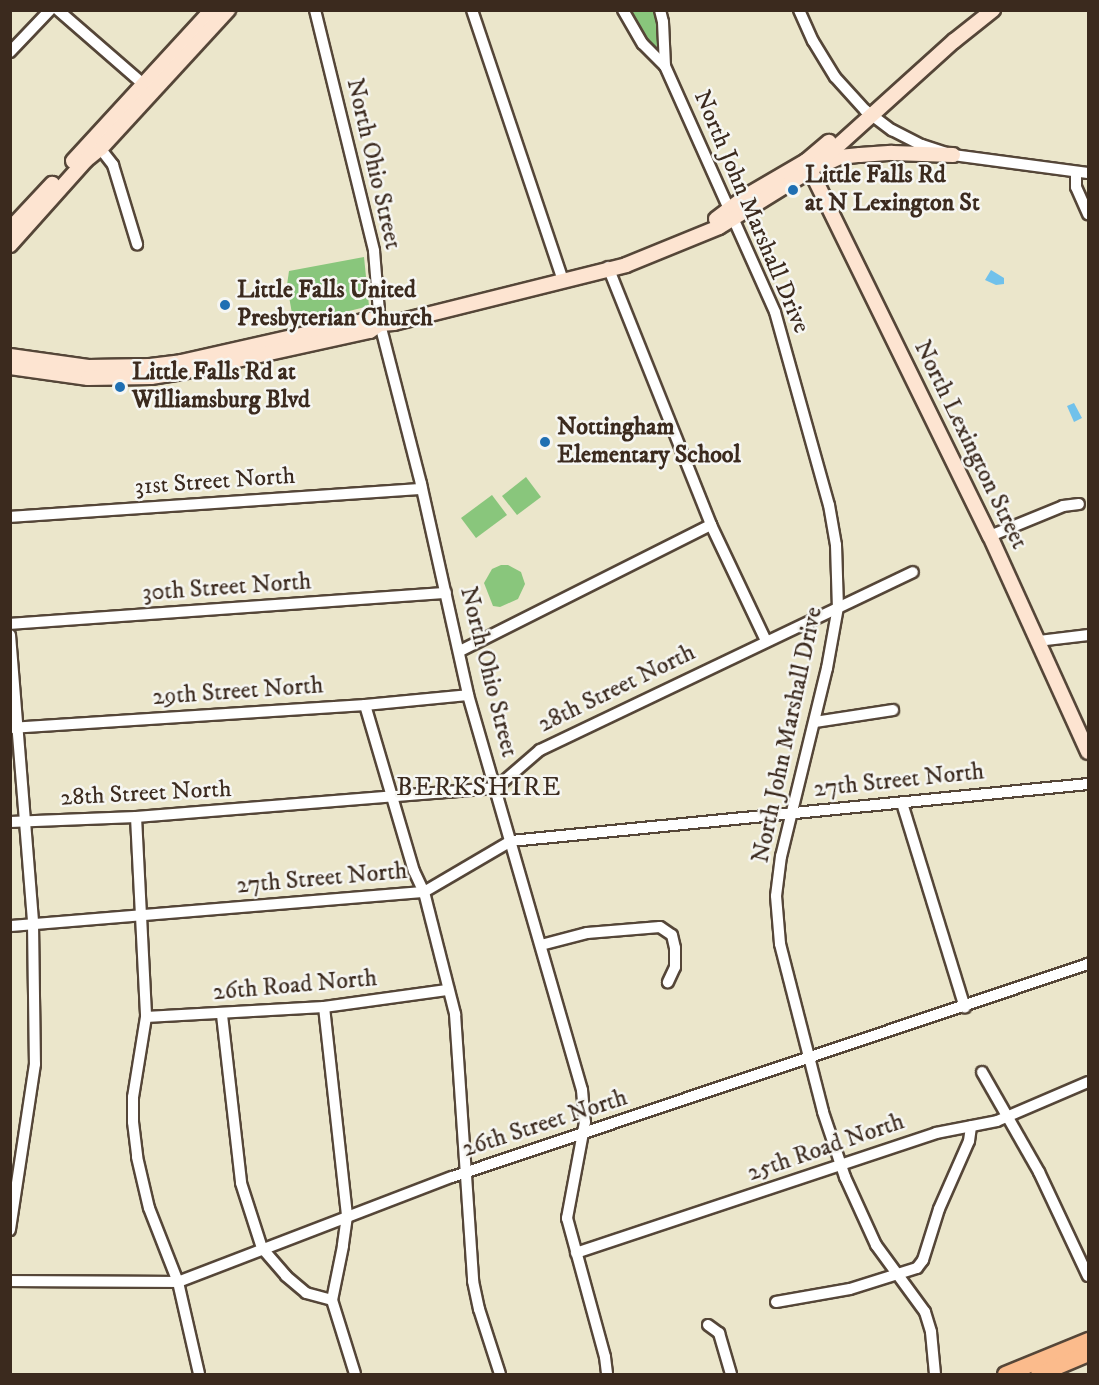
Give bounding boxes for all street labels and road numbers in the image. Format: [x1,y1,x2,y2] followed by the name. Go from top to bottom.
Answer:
[339,76,407,252] street label: North Ohio Street
[687,86,815,338] street label: North John Marshall Drive
[907,336,1033,554] street label: North Lexington Street
[134,462,296,502] street label: 31st Street North
[142,568,312,608] street label: 30th Street North
[453,584,523,760] street label: North Ohio Street
[747,604,829,866] street label: North John Marshall Drive
[534,639,700,739] street label: 28th Street North
[152,672,324,712] street label: 29th Street North
[812,758,986,804] street label: 27th Street North
[60,775,232,813] street label: 28th Street North
[235,857,409,901] street label: 27th Street North
[212,964,378,1008] street label: 26th Road North
[459,1084,631,1164] street label: 26th Street North
[744,1108,908,1188] street label: 25th Road North

